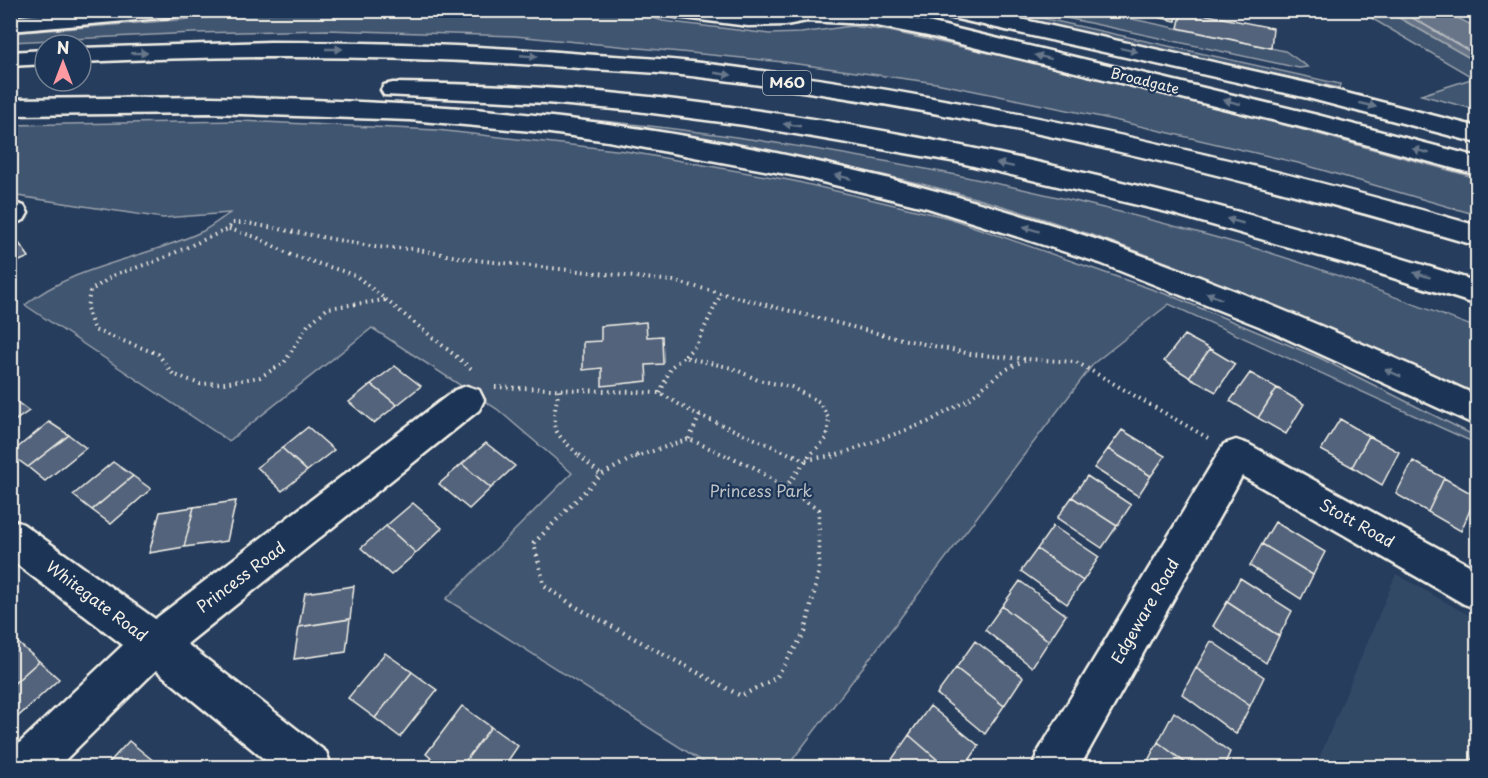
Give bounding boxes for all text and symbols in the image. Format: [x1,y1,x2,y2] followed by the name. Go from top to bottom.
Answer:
[33,33,93,93] north arrow
[57,35,69,59] text: N
[325,45,344,54] one-way arrow
[1119,46,1138,56] one-way arrow
[130,48,149,58] one-way arrow
[1033,51,1052,61] one-way arrow
[520,52,539,61] one-way arrow
[1109,62,1182,99] street label: Broadgate
[714,69,733,78] one-way arrow
[763,71,811,95] road number: M60
[1223,97,1241,107] one-way arrow
[1359,100,1377,110] one-way arrow
[783,121,802,130] one-way arrow
[1412,145,1430,155] one-way arrow
[995,160,1014,169] one-way arrow
[833,172,852,181] one-way arrow
[1226,215,1244,225] one-way arrow
[1021,224,1039,233] one-way arrow
[1413,270,1431,280] one-way arrow
[1204,291,1222,301] one-way arrow
[1383,368,1401,378] one-way arrow
[710,478,813,502] park label: Princess Park
[1316,492,1399,553] street label: Stott Road
[191,535,290,618] street label: Princess Road
[1104,553,1184,668] street label: Edgeware Road
[42,554,153,646] street label: Whitegate Road

